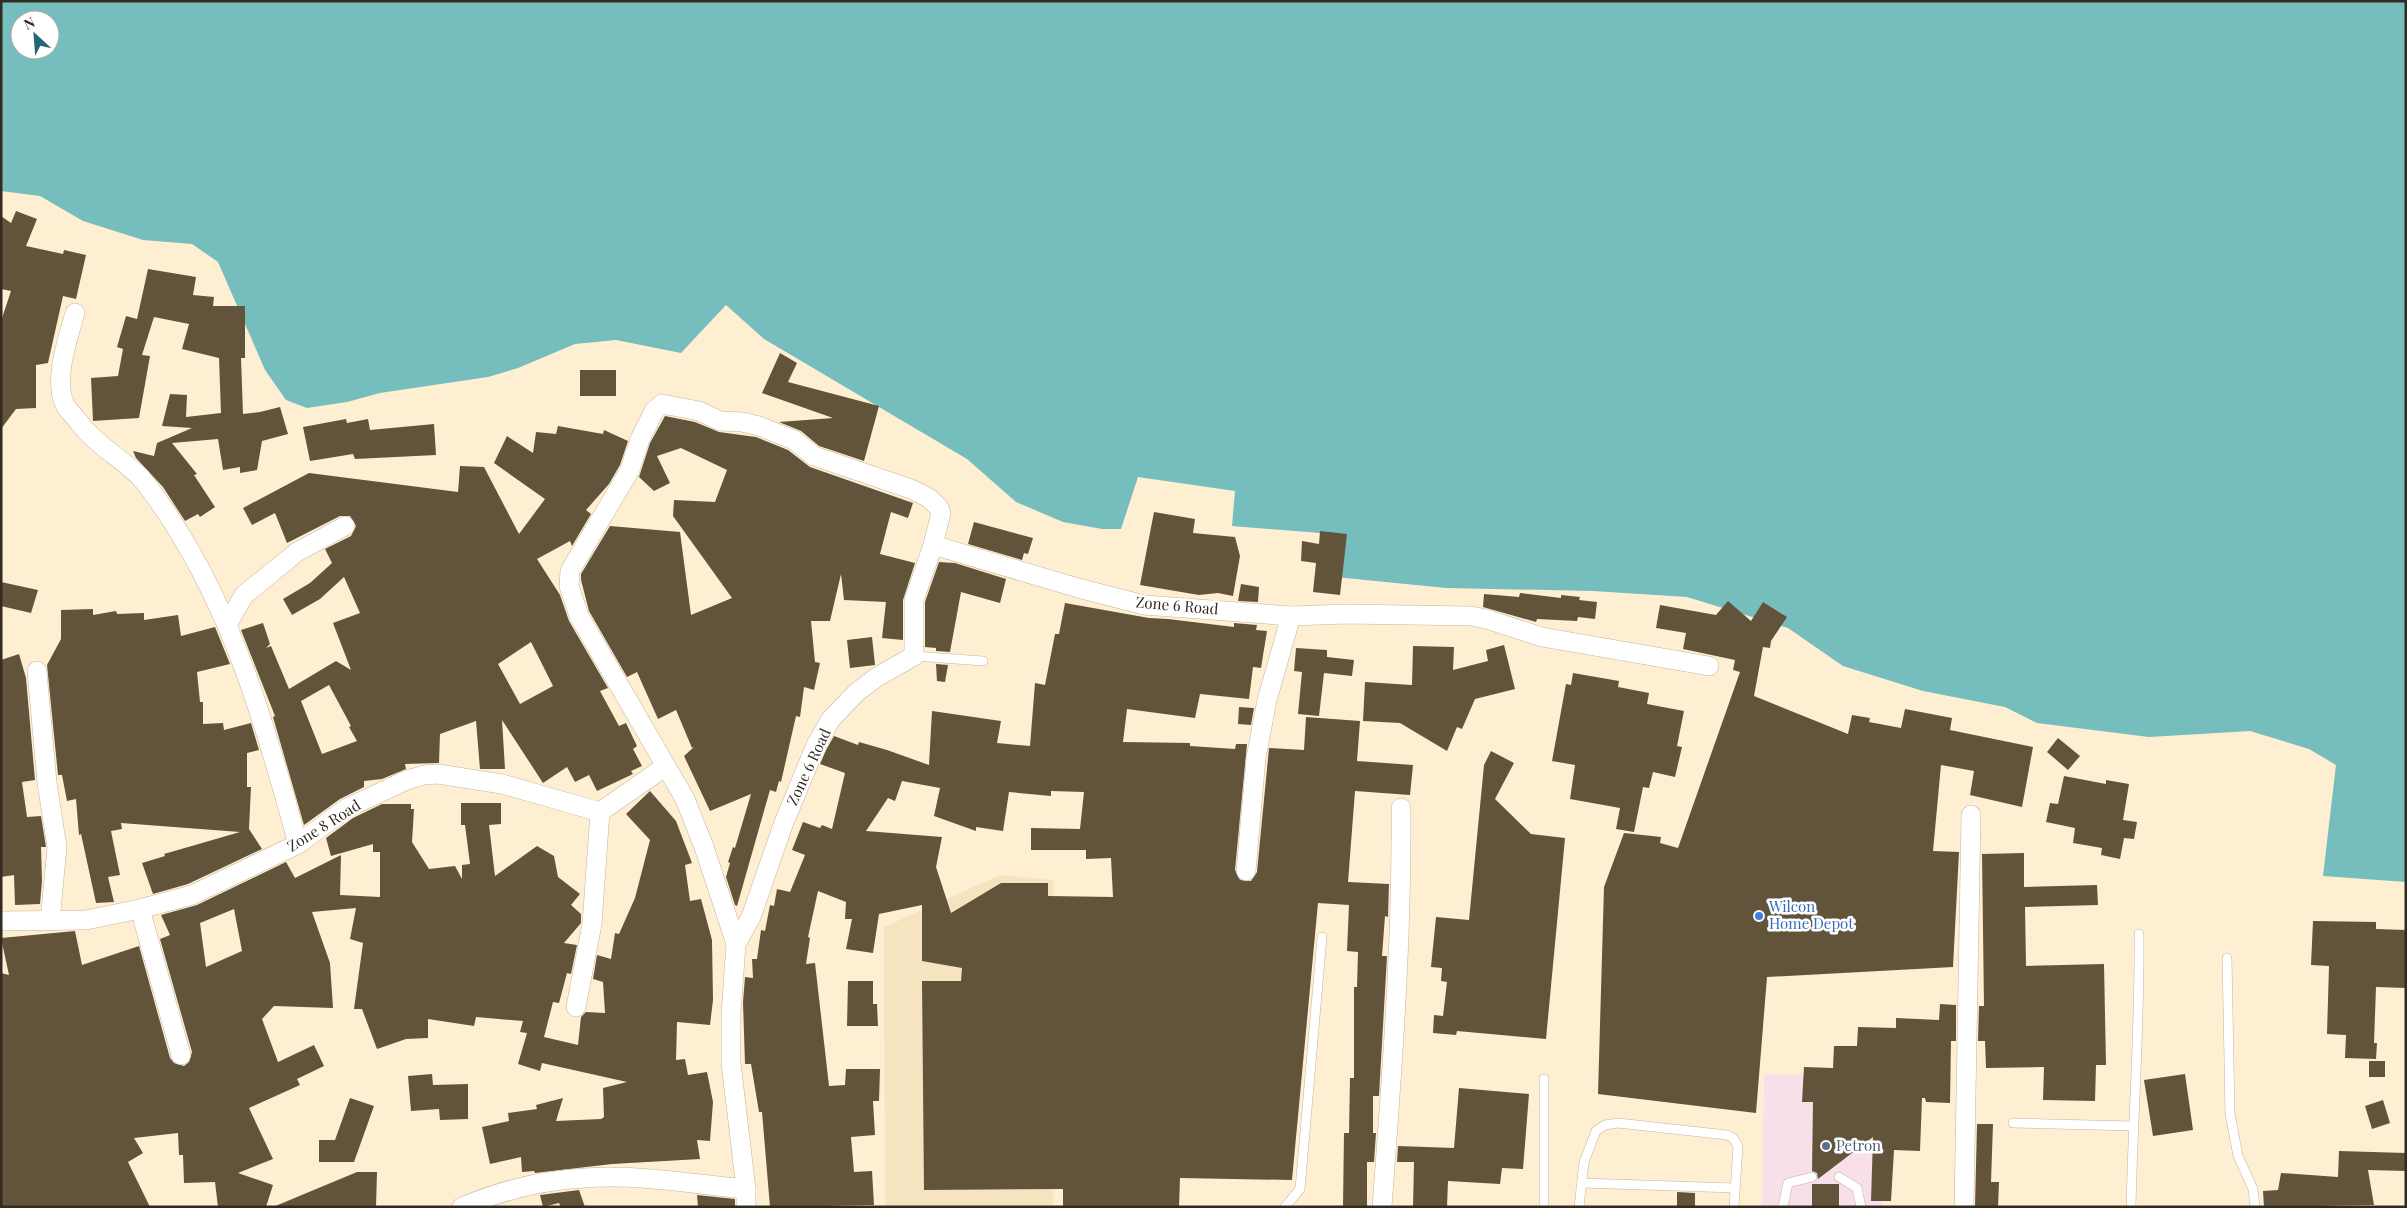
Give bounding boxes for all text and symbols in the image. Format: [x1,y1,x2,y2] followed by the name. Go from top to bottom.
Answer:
[10,10,60,60] north arrow
[20,12,38,34] text: N
[1135,591,1220,619] street label: Zone 6 Road
[782,725,835,808] street label: Zone 6 Road
[283,795,364,856] street label: Zone 8 Road
[1768,896,1854,933] place label: Wilcon Home Depot
[1753,910,1765,922] marker: Wilcon Home Depot
[1836,1135,1881,1155] place label: Petron
[1820,1140,1832,1152] marker: Petron

